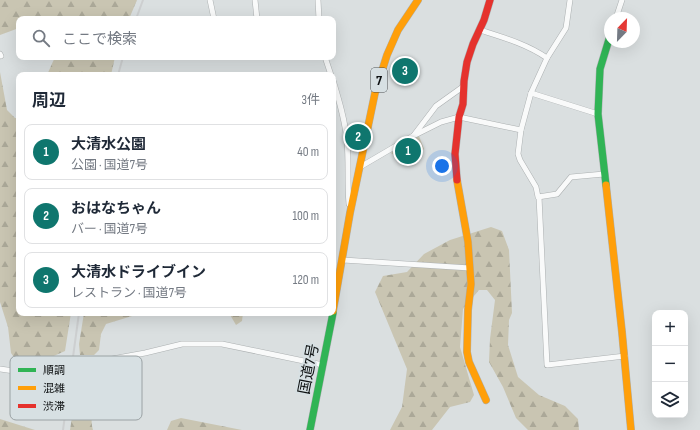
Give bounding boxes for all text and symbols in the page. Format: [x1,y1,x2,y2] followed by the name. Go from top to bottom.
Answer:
[604,12,640,48] north arrow
[16,16,336,60] search box
[30,27,52,49] icon: search
[62,30,137,49] text: ここで検索
[392,56,418,86] pin: 3
[371,68,387,92] road number: 7
[32,91,66,111] text: 周辺
[302,92,320,108] text: 3件
[345,122,371,152] pin: 2
[71,135,146,154] text: 大清水公園
[395,136,421,166] pin: 1
[43,144,49,160] text: 1
[297,144,319,160] text: 40 m
[432,156,452,176] your location
[71,157,148,173] text: 公園 · 国道7号
[71,199,161,218] text: おはなちゃん
[43,208,49,224] text: 2
[292,208,319,224] text: 100 m
[71,221,148,237] text: バー · 国道7号
[71,263,206,282] text: 大清水ドライブイン
[43,272,49,288] text: 3
[293,272,319,288] text: 120 m
[71,285,187,301] text: レストラン · 国道7号
[652,310,688,418] map controls
[652,310,688,346] button: +
[295,342,323,396] street label: 国道7号
[652,346,688,382] button: −
[10,356,142,420] legend
[43,364,65,377] text: 順調
[43,382,65,395] text: 混雑
[652,382,688,418] button: layers
[43,400,65,413] text: 渋滞

